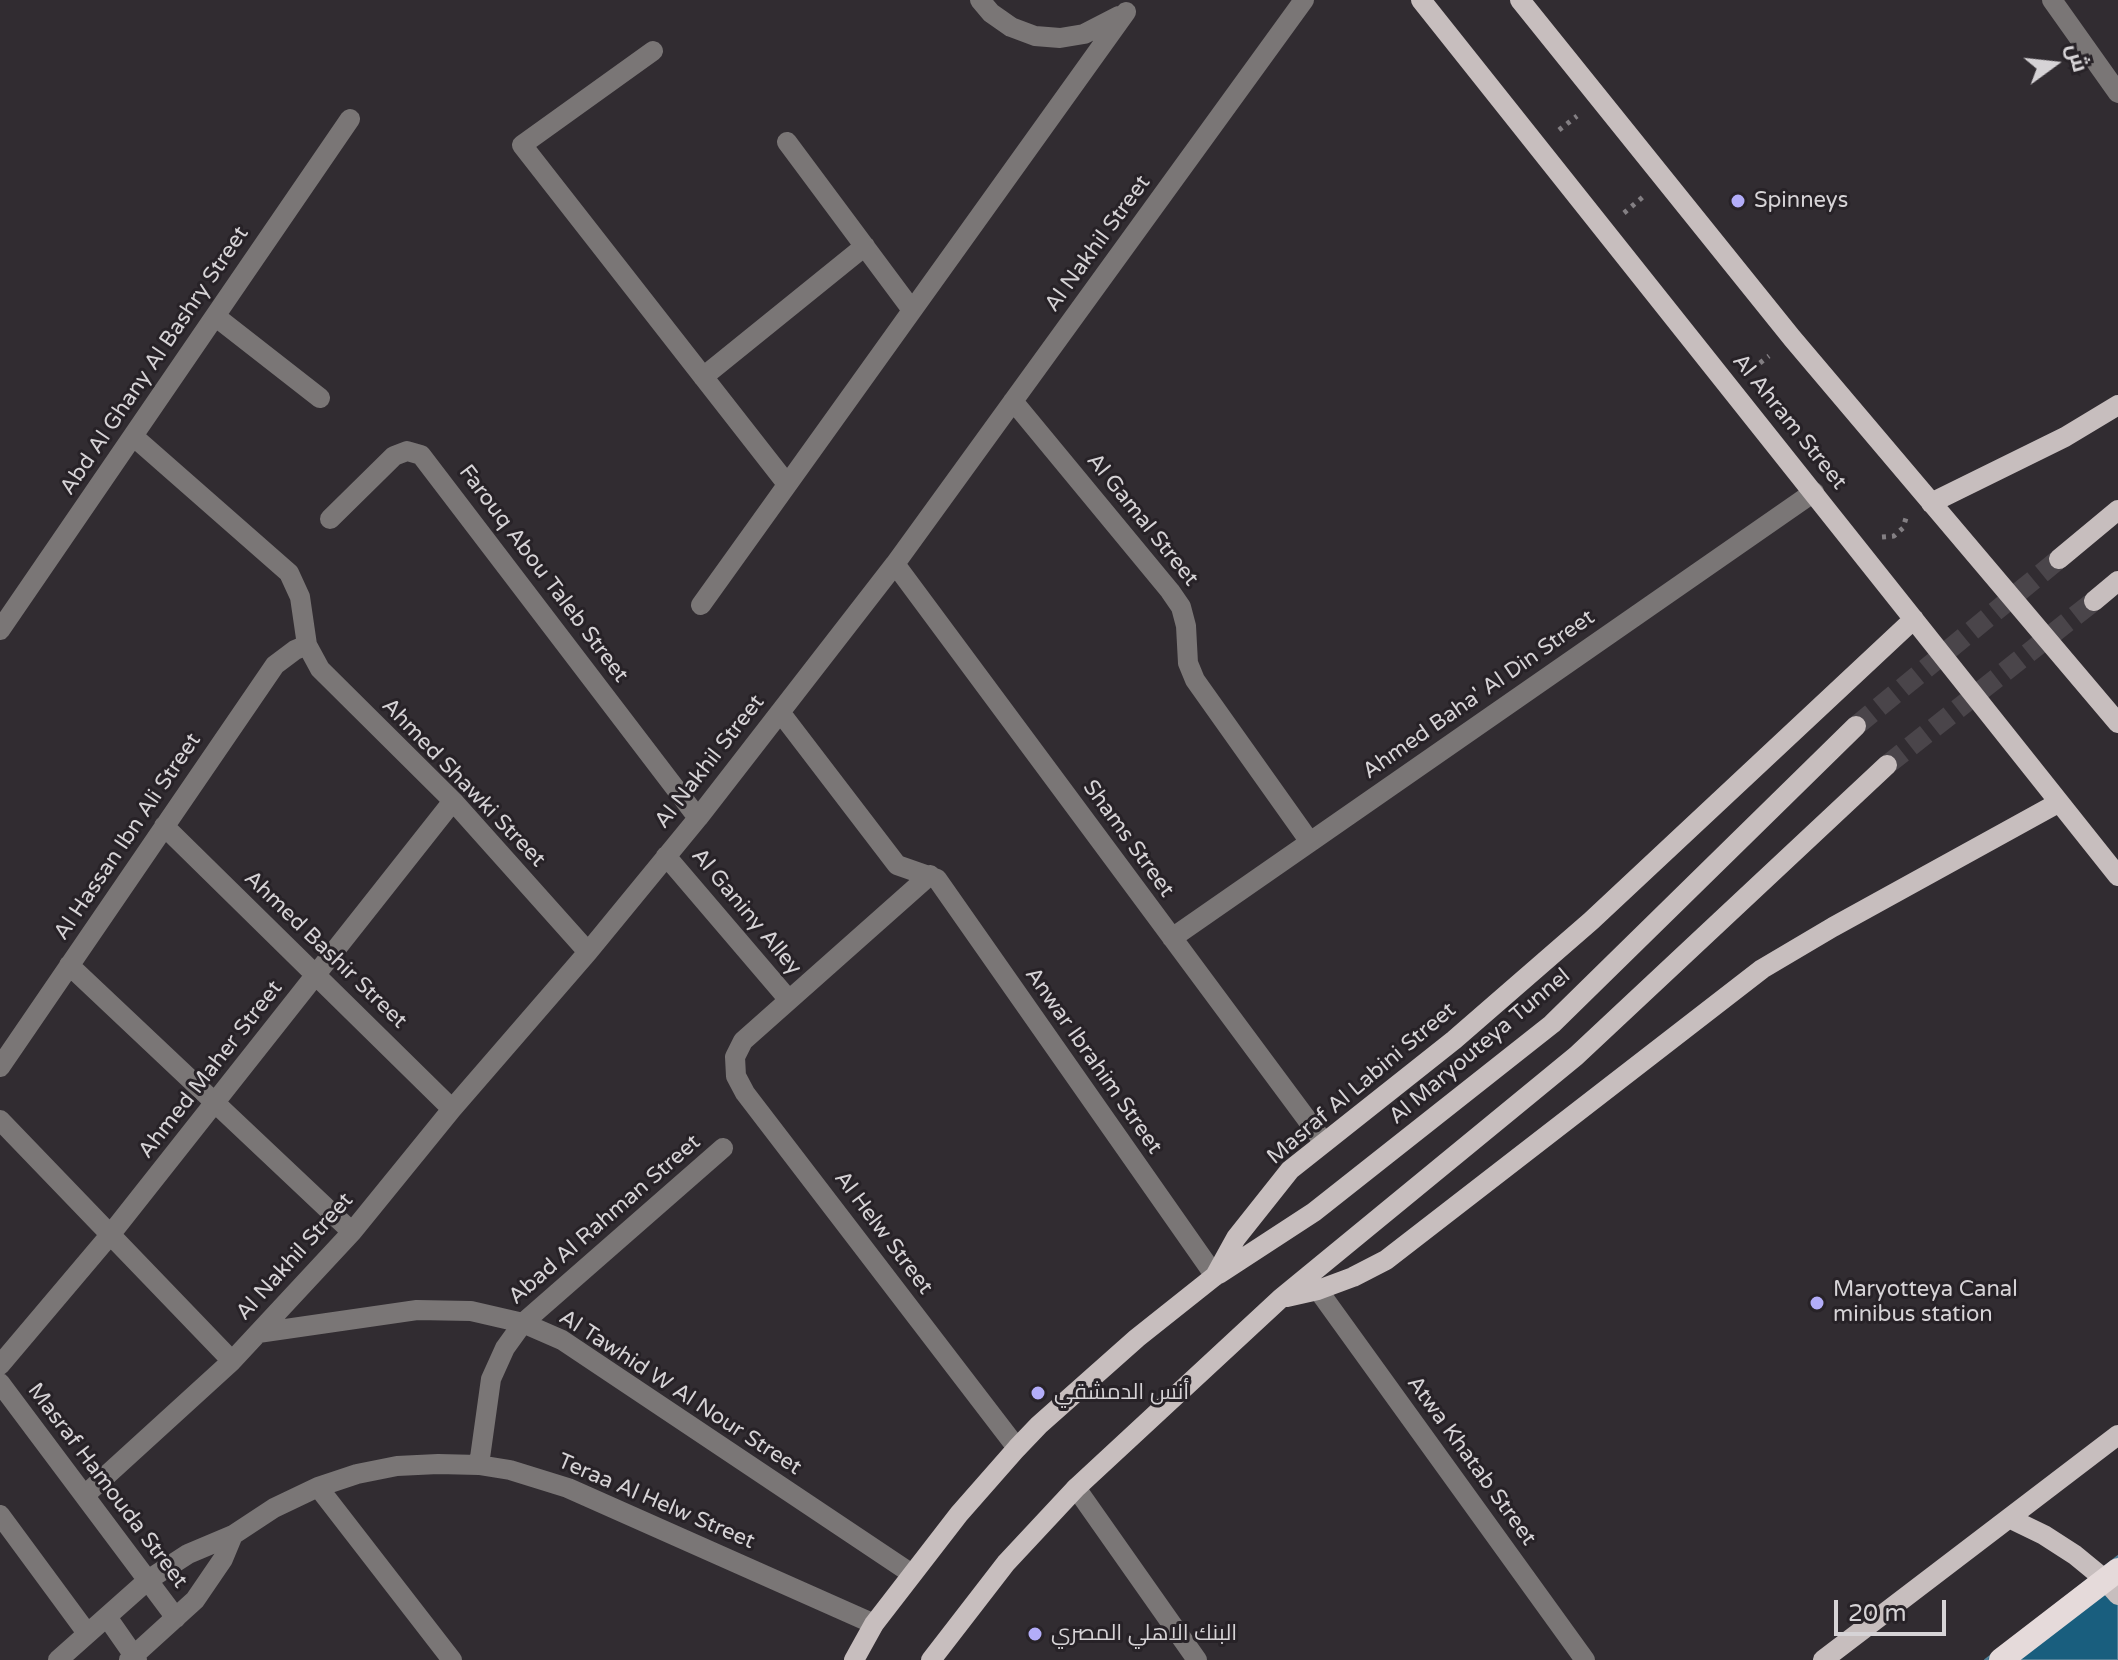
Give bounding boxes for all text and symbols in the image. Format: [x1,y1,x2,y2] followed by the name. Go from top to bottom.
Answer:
[2014,24,2094,104] north arrow
[2061,41,2093,75] text: ش
[1040,171,1156,317] street label: Al Nakhil Street
[1754,188,1848,214] place label: Spinneys
[1729,192,1747,210] marker: Spinneys
[55,222,255,500] street label: Abd Al Ghany Al Bashry Street
[1726,349,1852,495] street label: Al Ahram Street
[1080,448,1204,592] street label: Al Gamal Street
[453,460,633,688] street label: Farouq Abou Taleb Street
[1358,605,1600,785] street label: Ahmed Baha' Al Din Street
[650,690,770,834] street label: Al Nakhil Street
[376,693,550,873] street label: Ahmed Shawki Street
[49,729,207,945] street label: Al Hassan Ibn Ali Street
[1077,775,1179,903] street label: Shams Street
[685,843,807,981] street label: Al Ganiny Alley
[238,865,412,1035] street label: Ahmed Bashir Street
[1019,963,1167,1159] street label: Anwar Ibrahim Street
[1384,963,1576,1131] street label: Al Maryouteya Tunnel
[133,976,289,1164] street label: Ahmed Maher Street
[1262,997,1462,1171] street label: Masraf Al Labini Street
[504,1129,706,1311] street label: Abad Al Rahman Street
[828,1166,938,1300] street label: Al Helw Street
[231,1188,359,1326] street label: Al Nakhil Street
[1833,1277,2018,1328] place label: Maryotteya Canal minibus station
[1808,1294,1826,1312] marker: Maryotteya Canal minibus station
[554,1305,806,1481] street label: Al Tawhid W Al Nour Street
[1401,1371,1541,1551] street label: Atwa Khatab Street
[21,1378,193,1594] street label: Masraf Hamouda Street
[1054,1380,1189,1406] place label: أنس الدمشقي
[1029,1384,1047,1402] marker: أنس الدمشقي
[554,1449,758,1555] street label: Teraa Al Helw Street
[1838,1584,1950,1634] scale bar
[1848,1599,1906,1628] text: 20 m
[1051,1621,1237,1647] place label: البنك الاهلي المصري
[1026,1625,1044,1643] marker: البنك الاهلي المصري

